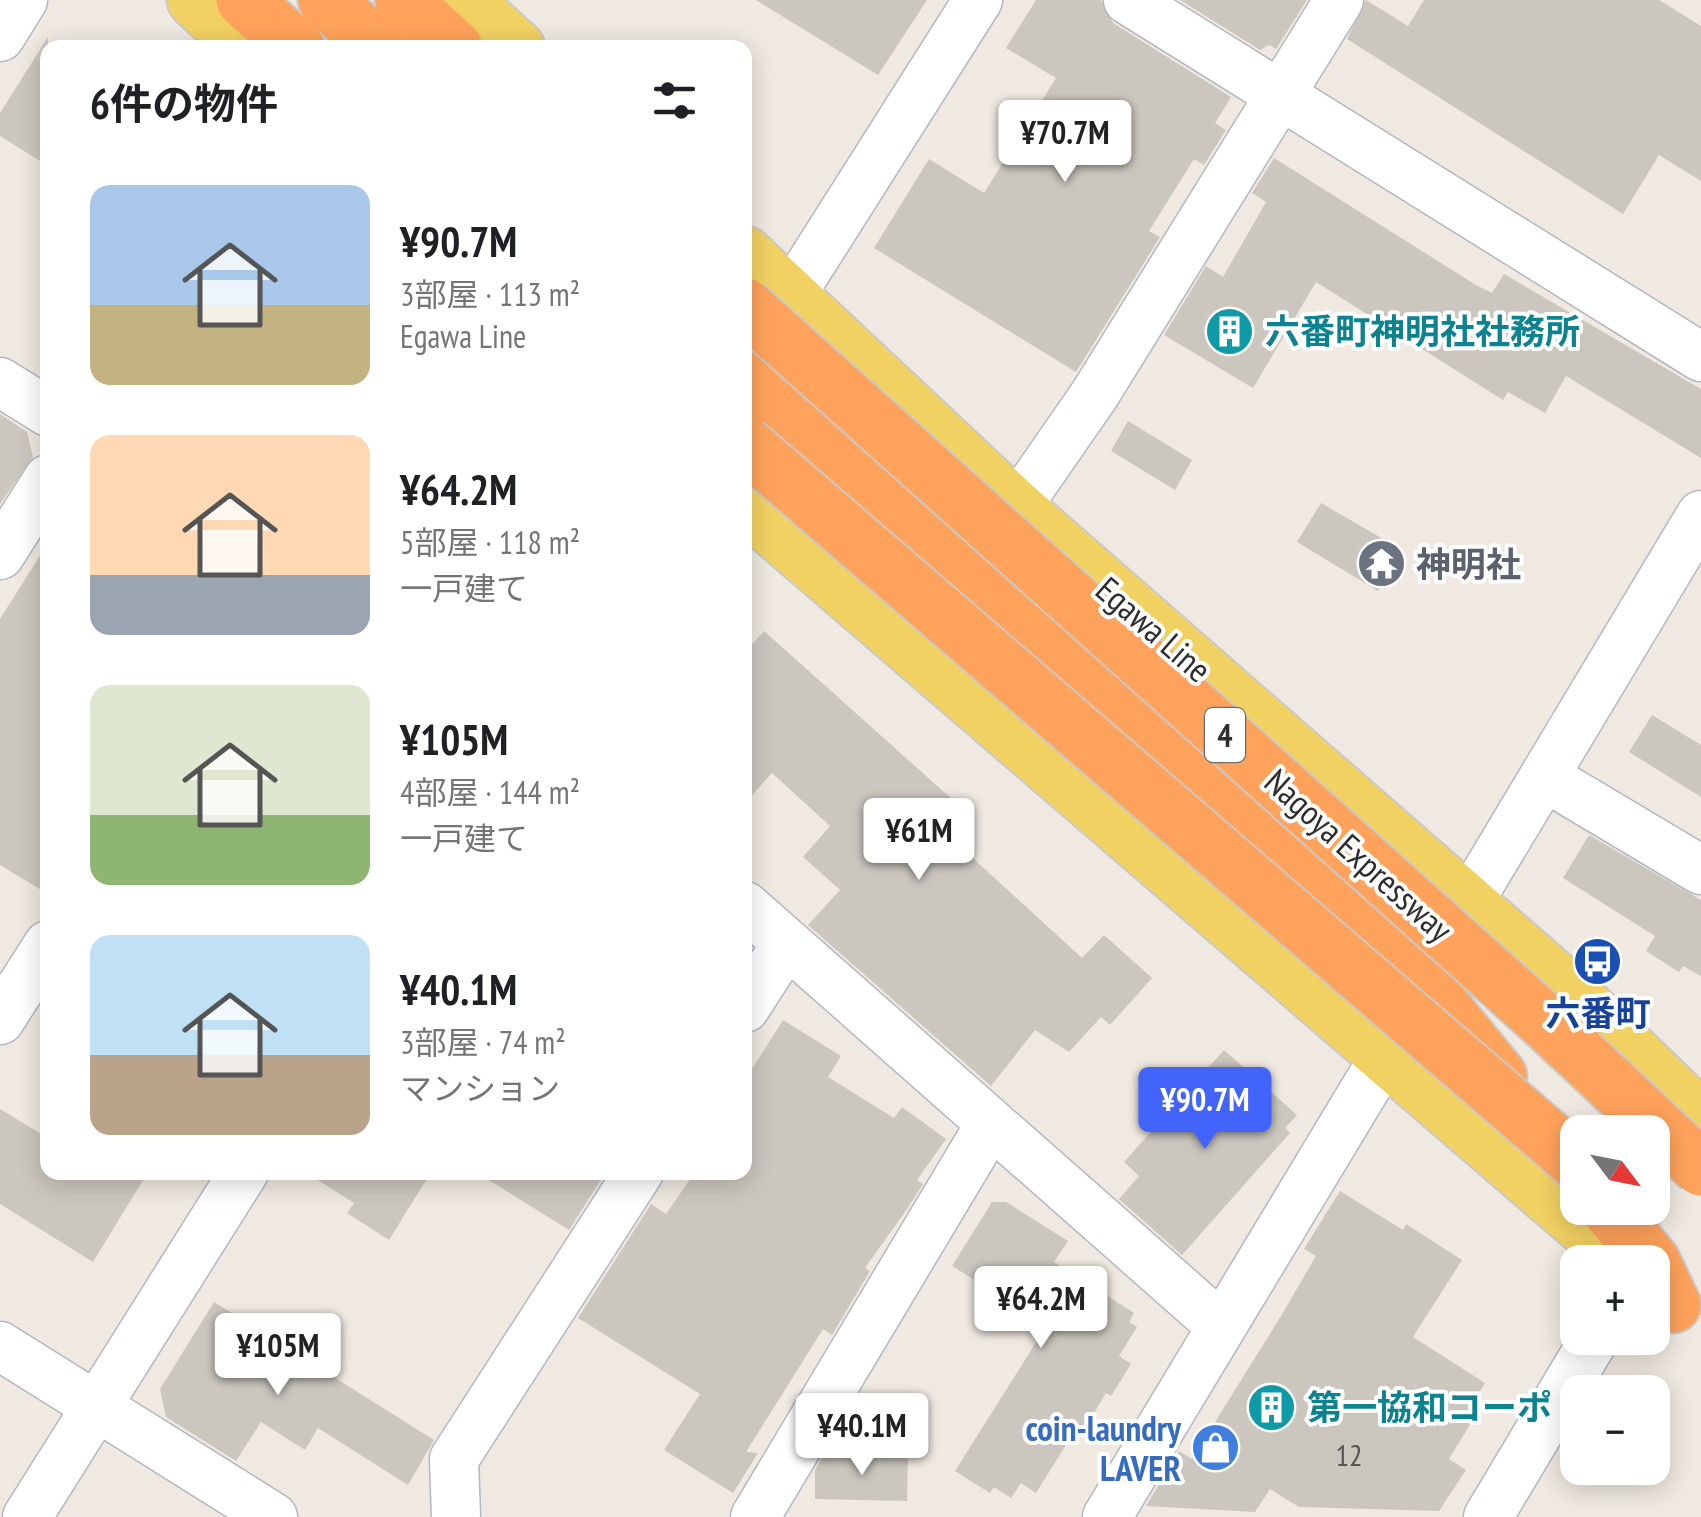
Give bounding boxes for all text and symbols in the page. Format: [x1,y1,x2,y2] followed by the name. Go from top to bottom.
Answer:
[647,73,702,128] icon: filters
[90,76,278,131] text: 6件の物件
[984,100,1146,185] pin: ¥70.7M
[1020,111,1110,153] text: ¥70.7M
[400,214,517,269] text: ¥90.7M
[170,225,290,345] icon: home
[400,273,580,315] text: 3部屋 · 113 m²
[1204,305,1256,357] building icon: 六番町神明社社務所
[1265,308,1580,354] place label: 六番町神明社社務所
[400,315,526,357] text: Egawa Line
[400,462,517,517] text: ¥64.2M
[170,475,290,595] icon: home
[400,521,580,563] text: 5部屋 · 118 m²
[1355,538,1407,590] temple icon: 神明社
[1416,541,1521,587] place label: 神明社
[1087,566,1221,692] street label: Egawa Line
[400,567,528,609] text: 一戸建て
[1205,708,1245,762] road number: 4
[400,712,508,767] text: ¥105M
[170,725,290,845] icon: home
[1255,758,1463,952] street label: Nagoya Expressway
[400,771,580,813] text: 4部屋 · 144 m²
[860,798,978,883] pin: ¥61M
[885,809,953,851] text: ¥61M
[400,817,528,859] text: 一戸建て
[1572,935,1624,987] bus stop icon: 六番町
[400,962,517,1017] text: ¥40.1M
[170,975,290,1095] icon: home
[1545,990,1651,1036] place label: 六番町
[400,1021,566,1063] text: 3部屋 · 74 m²
[400,1067,560,1109] text: マンション
[1124,1067,1286,1152] pin: ¥90.7M
[1160,1078,1250,1120] text: ¥90.7M
[1560,1115,1670,1225] north arrow
[1560,1115,1670,1485] map controls
[1560,1245,1670,1355] button: +
[960,1266,1122,1351] pin: ¥64.2M
[996,1277,1086,1319] text: ¥64.2M
[208,1313,348,1398] pin: ¥105M
[237,1324,319,1366] text: ¥105M
[1560,1375,1670,1485] button: −
[1246,1381,1298,1433] building icon: 第一協和コーポ
[1307,1384,1552,1430] place label: 第一協和コーポ
[781,1393,943,1478] pin: ¥40.1M
[817,1404,907,1446] text: ¥40.1M
[1025,1405,1182,1491] place label: coin-laundry LAVER
[1190,1422,1242,1474] shop icon: coin-laundry LAVER
[1336,1435,1363,1474] house number: 12

